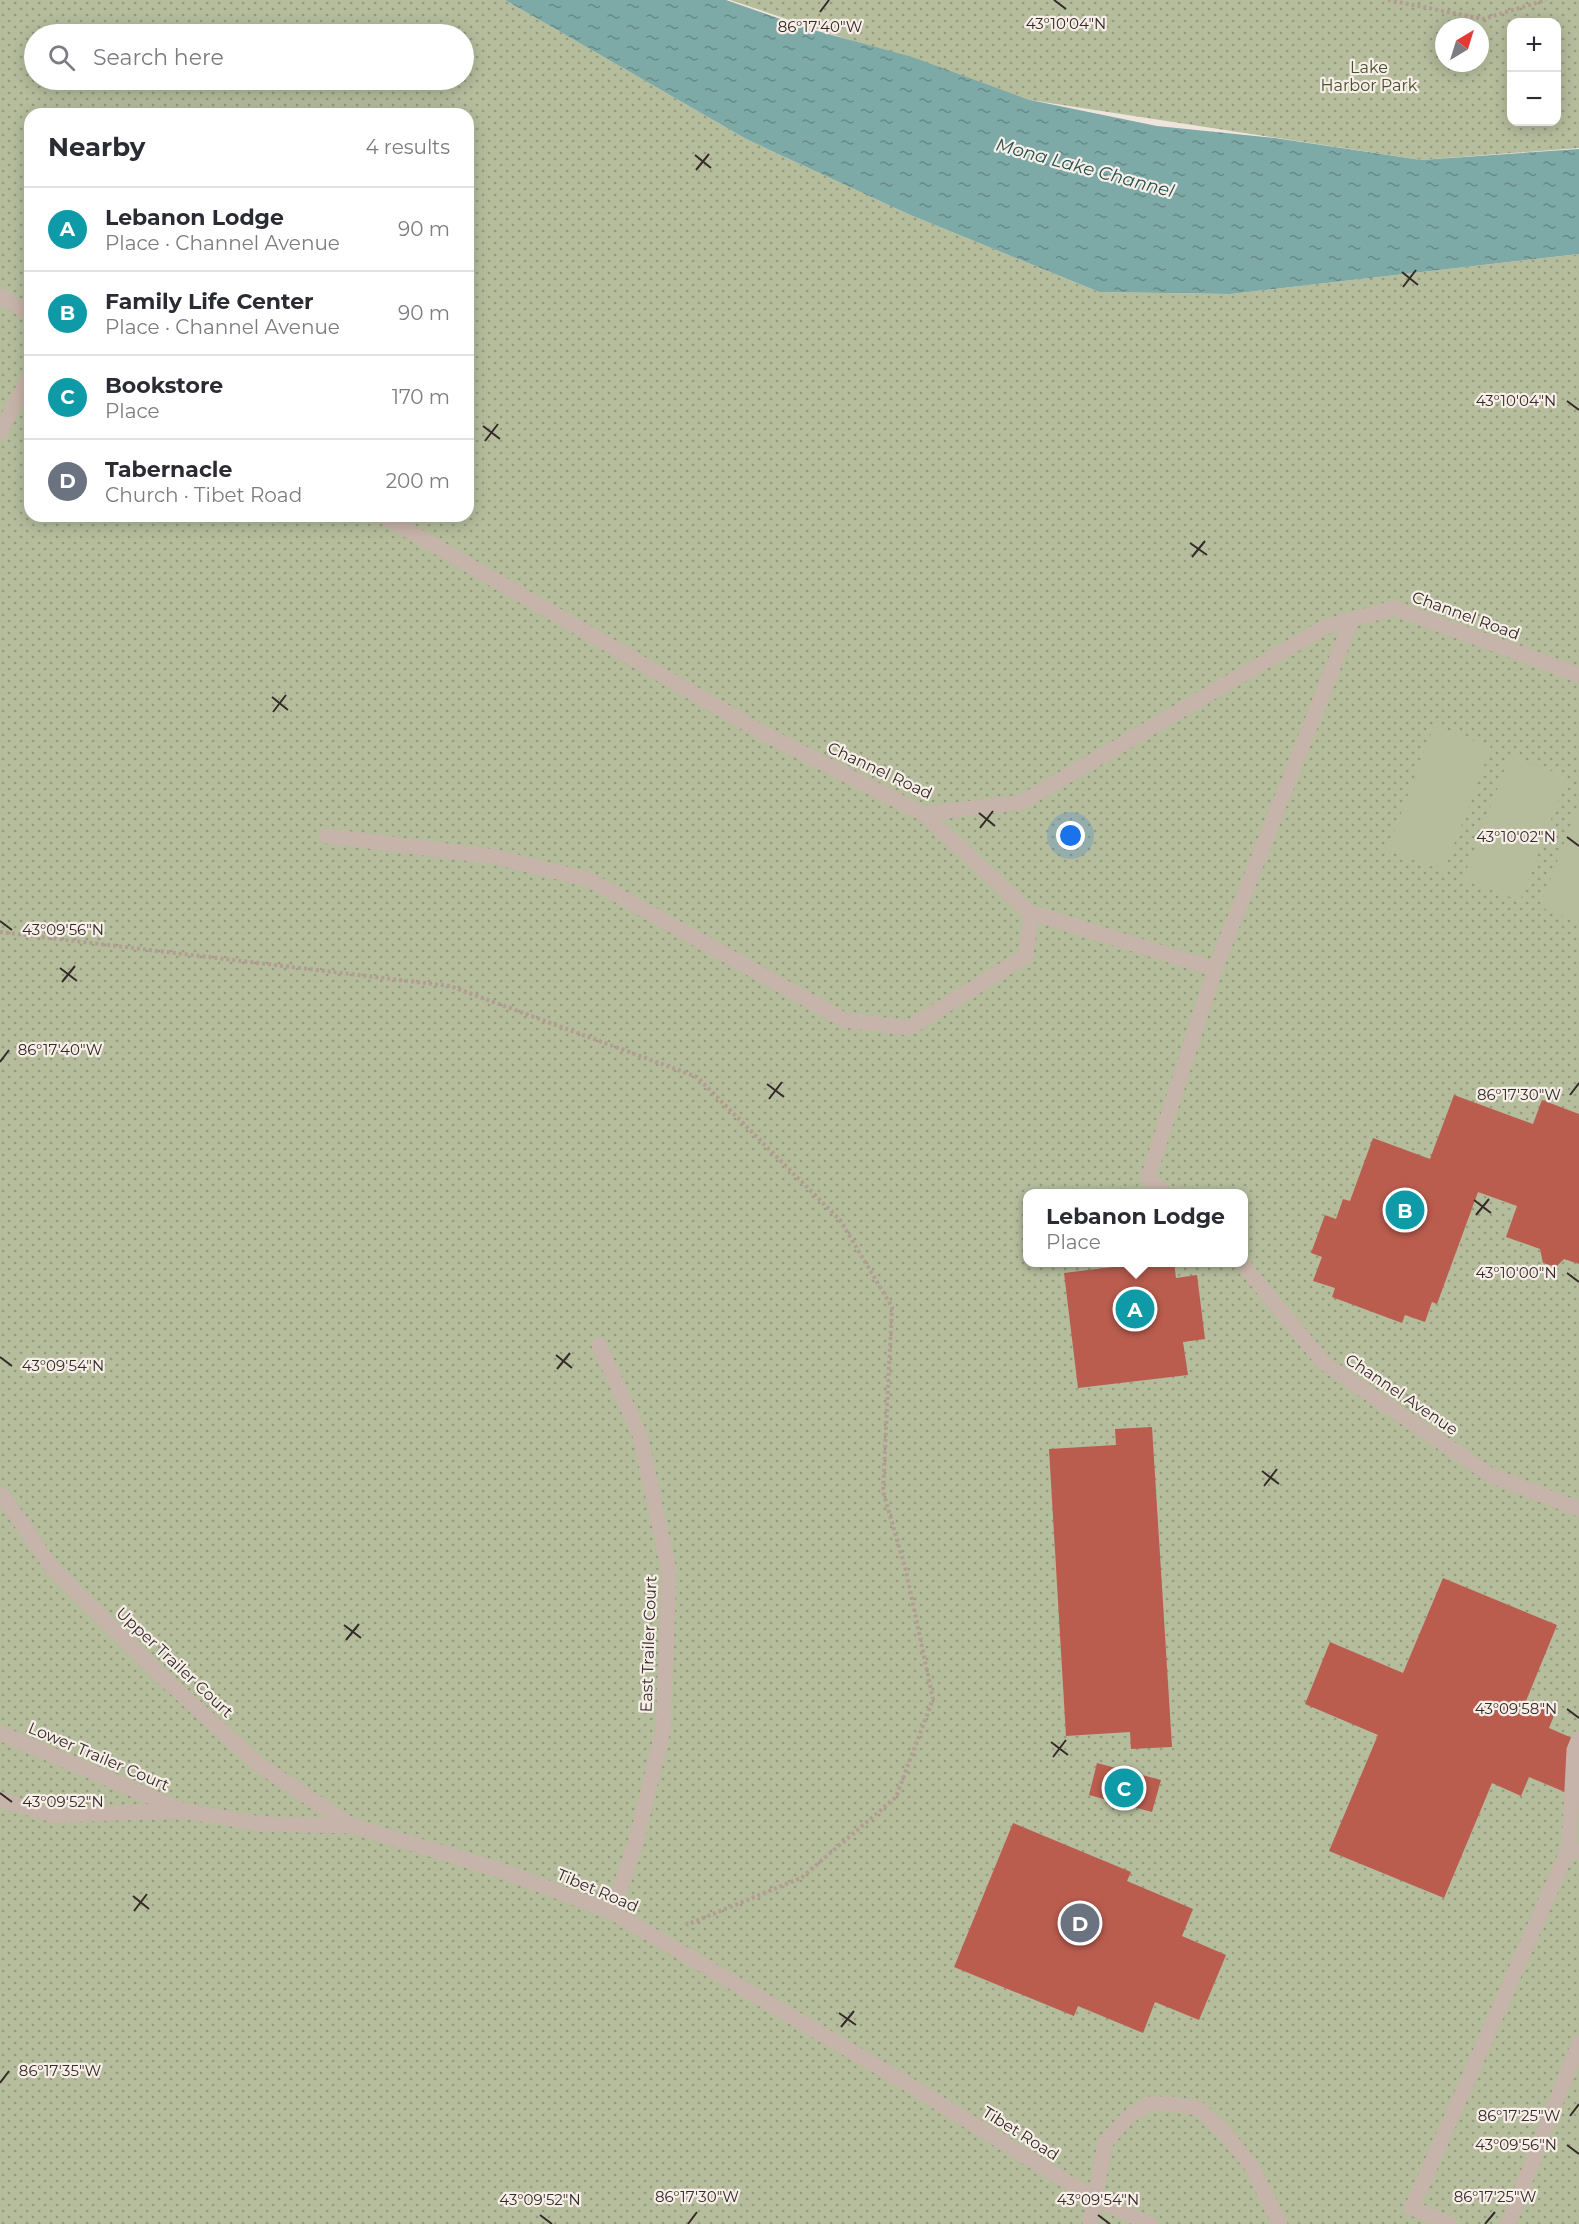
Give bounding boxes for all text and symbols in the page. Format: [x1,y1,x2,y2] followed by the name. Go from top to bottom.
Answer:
[1026,14,1106,33] text: 43°10'04"N
[778,17,863,36] text: 86°17'40"W
[1435,18,1489,72] north arrow
[1507,18,1561,126] map controls
[1507,18,1561,72] button: +
[24,24,474,90] search box
[45,41,78,74] icon: search
[93,44,224,71] text: Search here
[1321,58,1418,95] park label: Lake Harbor Park
[1507,72,1561,126] button: −
[48,131,145,163] text: Nearby
[994,134,1177,202] water label: Mona Lake Channel
[365,135,450,159] text: 4 results
[105,204,284,231] text: Lebanon Lodge
[60,217,75,241] text: A
[398,217,450,241] text: 90 m
[105,231,340,255] text: Place · Channel Avenue
[105,288,314,315] text: Family Life Center
[60,301,75,325] text: B
[398,301,450,325] text: 90 m
[105,315,340,339] text: Place · Channel Avenue
[105,372,223,399] text: Bookstore
[60,385,75,409] text: C
[392,385,450,409] text: 170 m
[1476,391,1556,410] text: 43°10'04"N
[105,399,160,423] text: Place
[105,456,232,483] text: Tabernacle
[59,469,76,493] text: D
[386,469,450,493] text: 200 m
[105,483,302,507] text: Church · Tibet Road
[1409,587,1522,644] street label: Channel Road
[824,738,935,803] street label: Channel Road
[1056,821,1085,850] your location
[1476,827,1556,846] text: 43°10'02"N
[22,920,104,939] text: 43°09'56"N
[18,1040,103,1059] text: 86°17'40"W
[1477,1085,1561,1104] text: 86°17'30"W
[1386,1188,1424,1232] pin: B
[1023,1189,1248,1267] popup
[1046,1203,1225,1230] text: Lebanon Lodge
[1046,1230,1101,1254] text: Place
[1475,1263,1557,1282] text: 43°10'00"N
[1116,1286,1154,1332] pin: A
[1342,1350,1462,1439] street label: Channel Avenue
[22,1356,104,1375] text: 43°09'54"N
[637,1575,660,1713] street label: East Trailer Court
[112,1603,237,1722] street label: Upper Trailer Court
[1475,1699,1557,1718] text: 43°09'58"N
[26,1718,173,1795] street label: Lower Trailer Court
[1104,1766,1144,1810] pin: C
[22,1792,104,1811] text: 43°09'52"N
[554,1865,641,1916] street label: Tibet Road
[1060,1900,1100,1946] pin: D
[19,2061,102,2080] text: 86°17'35"W
[979,2102,1062,2164] street label: Tibet Road
[1478,2106,1561,2125] text: 86°17'25"W
[1475,2135,1557,2154] text: 43°09'56"N
[655,2187,739,2206] text: 86°17'30"W
[1454,2187,1537,2206] text: 86°17'25"W
[499,2190,581,2209] text: 43°09'52"N
[1057,2190,1139,2209] text: 43°09'54"N

